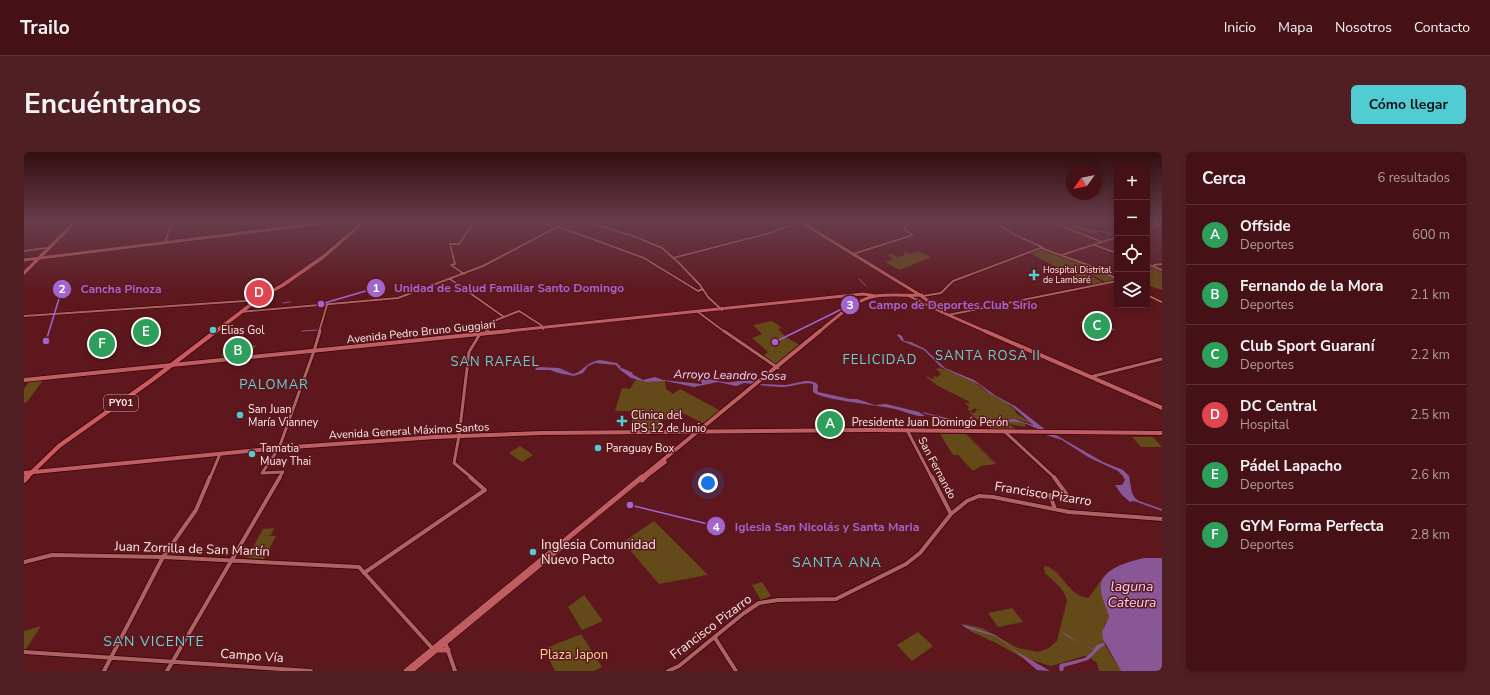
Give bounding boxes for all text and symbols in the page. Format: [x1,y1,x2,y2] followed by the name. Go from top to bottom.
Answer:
[20,15,70,41] text: Trailo
[1224,18,1256,37] text: Inicio
[1278,18,1313,37] text: Mapa
[1335,18,1392,37] text: Nosotros
[1414,18,1470,37] text: Contacto
[24,85,201,123] text: Encuéntranos
[1351,85,1466,124] button: Cómo llegar
[1066,164,1102,200] north arrow
[1114,164,1150,308] map controls
[1114,164,1150,200] button: +
[1202,167,1246,190] text: Cerca
[1378,169,1450,187] text: 6 resultados
[1114,200,1150,236] button: −
[1240,216,1291,236] text: Offside
[1210,226,1220,244] text: A
[1412,226,1450,244] text: 600 m
[1114,236,1150,272] button: locate
[1240,236,1294,254] text: Deportes
[1043,264,1112,286] place label: Hospital Distrital de Lambaré
[1028,269,1040,281] marker: Hospital Distrital de Lambaré
[1114,272,1150,308] button: layers
[366,276,632,300] callout: Unidad de Salud Familiar Santo Domingo
[1240,276,1384,296] text: Fernando de la Mora
[52,277,169,301] callout: Cancha Pinoza
[246,278,272,308] pin: D
[372,280,380,296] text: 1
[394,280,624,296] text: Unidad de Salud Familiar Santo Domingo
[58,281,66,297] text: 2
[81,281,161,297] text: Cancha Pinoza
[1211,286,1219,304] text: B
[1410,286,1450,304] text: 2.1 km
[840,293,1045,317] callout: Campo de Deportes Club Sirio
[1240,296,1294,314] text: Deportes
[846,297,854,313] text: 3
[869,297,1038,313] text: Campo de Deportes Club Sirio
[1084,311,1110,341] pin: C
[133,317,159,347] pin: E
[346,317,496,347] street label: Avenida Pedro Bruno Guggiari
[221,323,265,338] place label: Elias Gol
[208,325,218,335] marker: Elias Gol
[89,329,115,359] pin: F
[225,336,251,366] pin: B
[1240,336,1374,356] text: Club Sport Guaraní
[1211,346,1219,364] text: C
[1410,346,1450,364] text: 2.2 km
[935,347,1041,365] district label: SANTA ROSA II
[843,351,917,369] district label: FELICIDAD
[451,353,539,371] district label: SAN RAFAEL
[1240,356,1294,374] text: Deportes
[672,366,787,384] water label: Arroyo Leandro Sosa
[239,376,309,394] district label: PALOMAR
[104,395,138,411] road number: PY01
[1240,396,1317,416] text: DC Central
[248,402,319,430] place label: San Juan María Vianney
[1210,406,1220,424] text: D
[1410,406,1450,424] text: 2.5 km
[631,408,706,436] place label: Clinica del IPS 12 de Junio
[817,409,843,439] pin: A
[235,410,245,420] marker: San Juan María Vianney
[616,415,628,427] marker: Clinica del IPS 12 de Junio
[852,415,1008,430] street label: Presidente Juan Domingo Perón
[1240,416,1289,434] text: Hospital
[328,419,490,443] street label: Avenida General Máximo Santos
[914,434,960,502] street label: San Fernando
[260,441,311,469] place label: Tamatia Muay Thai
[606,441,675,456] place label: Paraguay Box
[593,443,603,453] marker: Paraguay Box
[247,449,257,459] marker: Tamatia Muay Thai
[1240,456,1342,476] text: Pádel Lapacho
[1211,466,1219,484] text: E
[1410,466,1450,484] text: 2.6 km
[698,473,718,493] your location
[1240,476,1294,494] text: Deportes
[993,477,1093,511] street label: Francisco Pizarro
[706,514,927,538] callout: Iglesia San Nicolás y Santa Maria
[1240,516,1384,536] text: GYM Forma Perfecta
[712,519,720,535] text: 4
[735,519,919,535] text: Iglesia San Nicolás y Santa Maria
[1211,526,1219,544] text: F
[1410,526,1450,544] text: 2.8 km
[541,536,656,569] place label: Inglesia Comunidad Nuevo Pacto
[1240,536,1294,554] text: Deportes
[113,537,270,561] street label: Juan Zorrilla de San Martín
[528,547,538,557] marker: Inglesia Comunidad Nuevo Pacto
[792,553,882,572] district label: SANTA ANA
[1107,577,1157,612] water label: laguna Cateura
[666,590,756,664] street label: Francisco Pizarro
[103,632,205,651] district label: SAN VICENTE
[220,645,284,667] street label: Campo Vía
[540,646,608,664] park label: Plaza Japon

